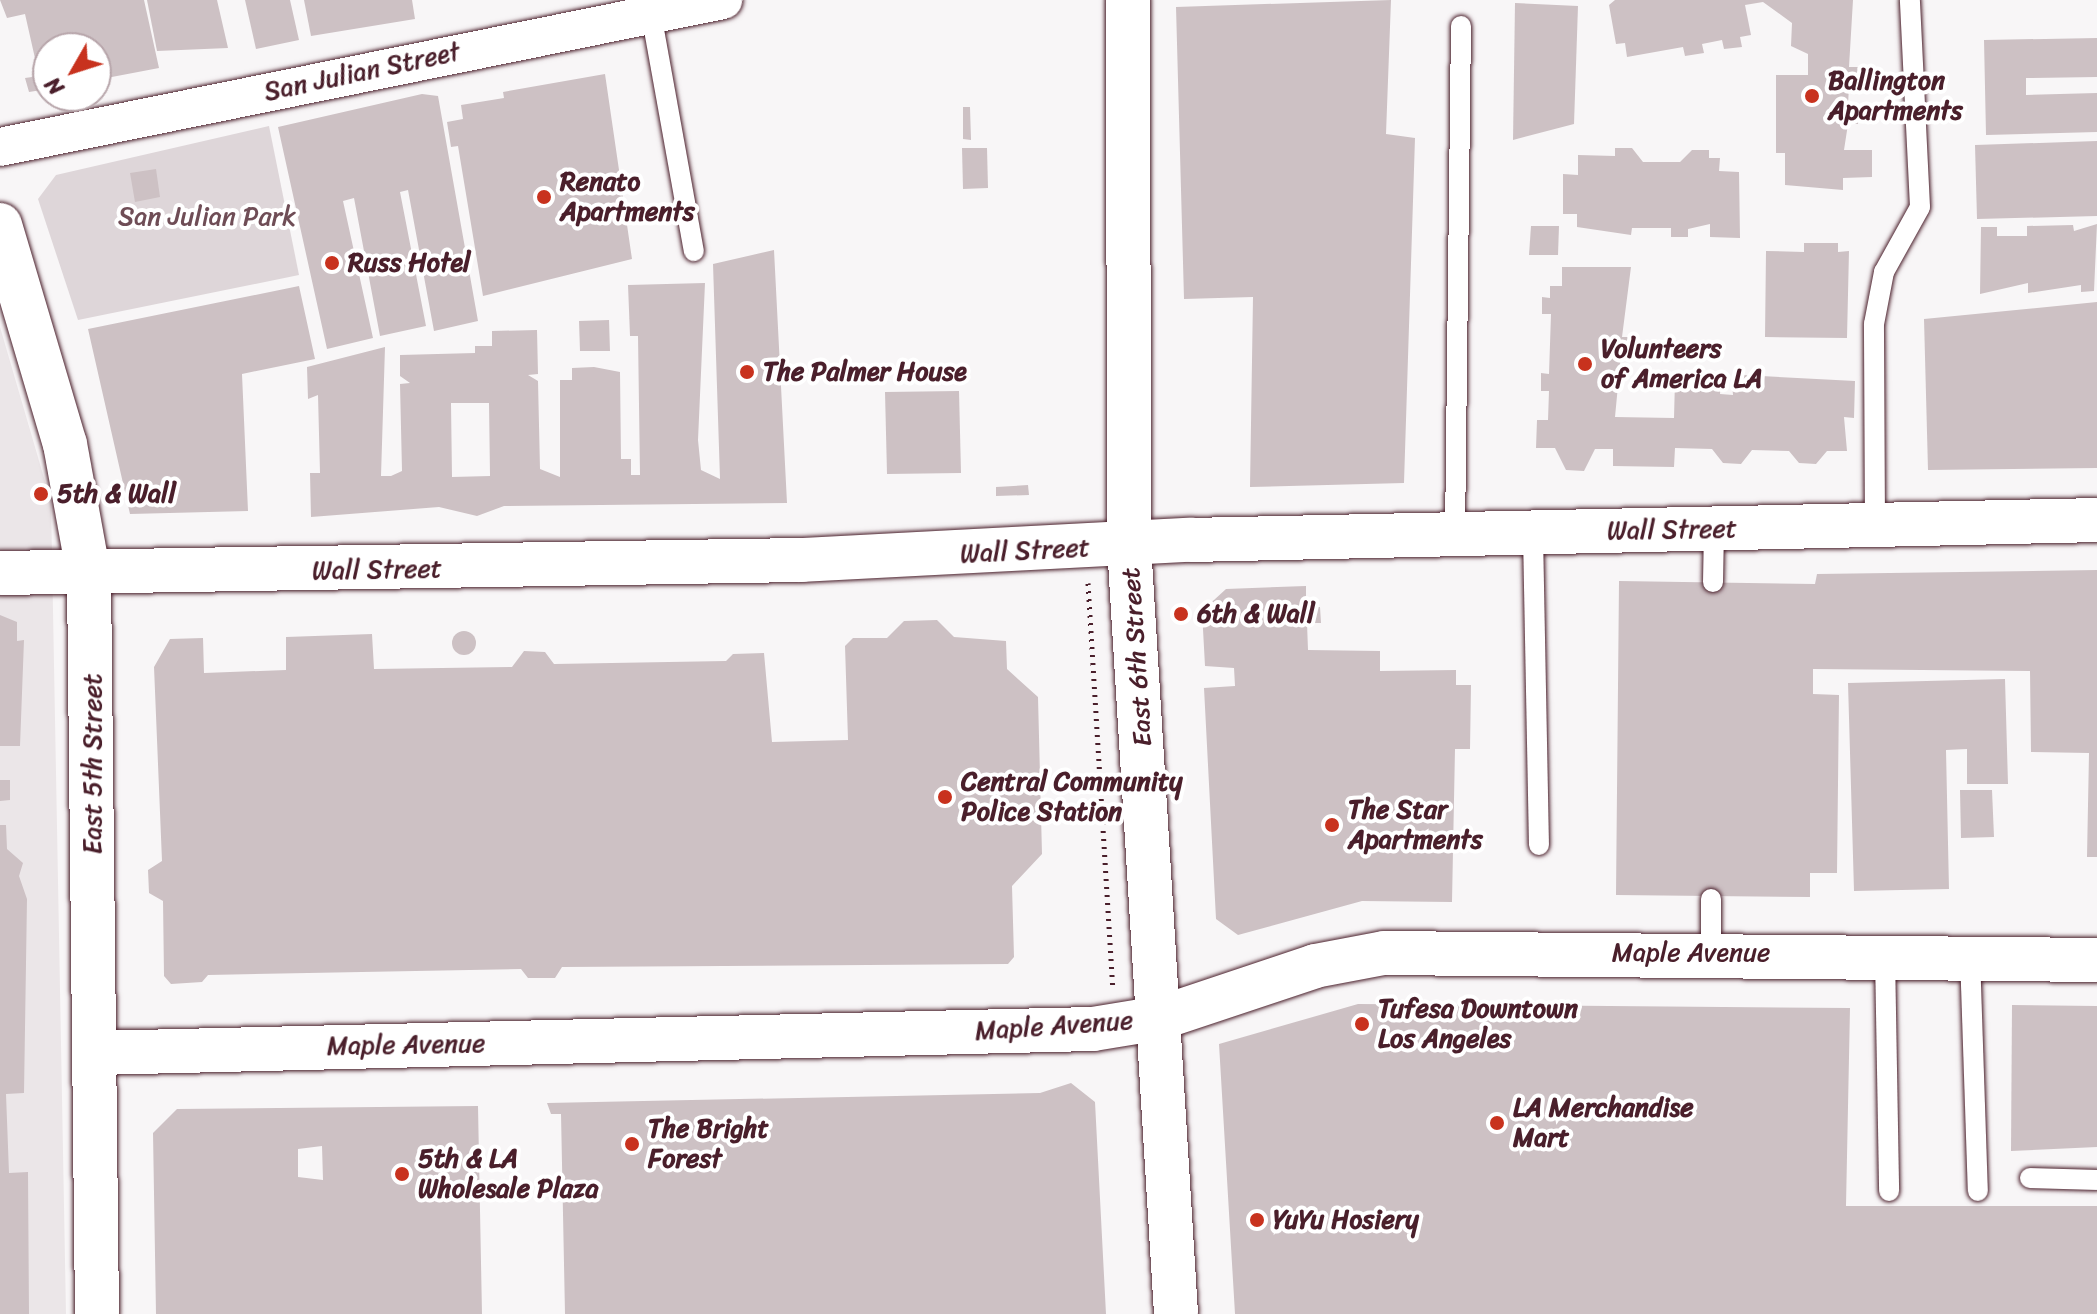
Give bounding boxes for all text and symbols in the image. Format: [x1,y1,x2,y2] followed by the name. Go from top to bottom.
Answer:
[32,32,112,112] north arrow
[261,36,463,108] street label: San Julian Street
[1828,65,1963,126] place label: Ballington Apartments
[35,68,74,104] text: N
[1803,87,1821,105] marker: Ballington Apartments
[560,166,695,228] place label: Renato Apartments
[535,188,553,206] marker: Renato Apartments
[118,201,296,233] park label: San Julian Park
[348,247,472,279] place label: Russ Hotel
[323,254,341,272] marker: Russ Hotel
[1601,333,1763,394] place label: Volunteers of America LA
[1576,355,1594,373] marker: Volunteers of America LA
[763,356,968,388] place label: The Palmer House
[738,363,756,381] marker: The Palmer House
[57,478,176,510] place label: 5th & Wall
[32,485,50,503] marker: 5th & Wall
[1607,513,1737,547] street label: Wall Street
[959,532,1091,570] street label: Wall Street
[312,553,442,587] street label: Wall Street
[1115,566,1159,748] street label: East 6th Street
[1197,598,1315,630] place label: 6th & Wall
[1172,605,1190,623] marker: 6th & Wall
[77,674,109,854] street label: East 5th Street
[961,766,1183,828] place label: Central Community Police Station
[936,788,954,806] marker: Central Community Police Station
[1348,794,1483,856] place label: The Star Apartments
[1323,816,1341,834] marker: The Star Apartments
[1612,937,1770,969] street label: Maple Avenue
[1378,993,1577,1054] place label: Tufesa Downtown Los Angeles
[974,1005,1134,1047] street label: Maple Avenue
[1353,1015,1371,1033] marker: Tufesa Downtown Los Angeles
[326,1028,486,1062] street label: Maple Avenue
[1513,1092,1693,1154] place label: LA Merchandise Mart
[648,1113,769,1174] place label: The Bright Forest
[1488,1114,1506,1132] marker: LA Merchandise Mart
[623,1135,641,1153] marker: The Bright Forest
[418,1143,599,1204] place label: 5th & LA Wholesale Plaza
[393,1165,411,1183] marker: 5th & LA Wholesale Plaza
[1273,1204,1418,1236] place label: YuYu Hosiery
[1248,1211,1266,1229] marker: YuYu Hosiery

